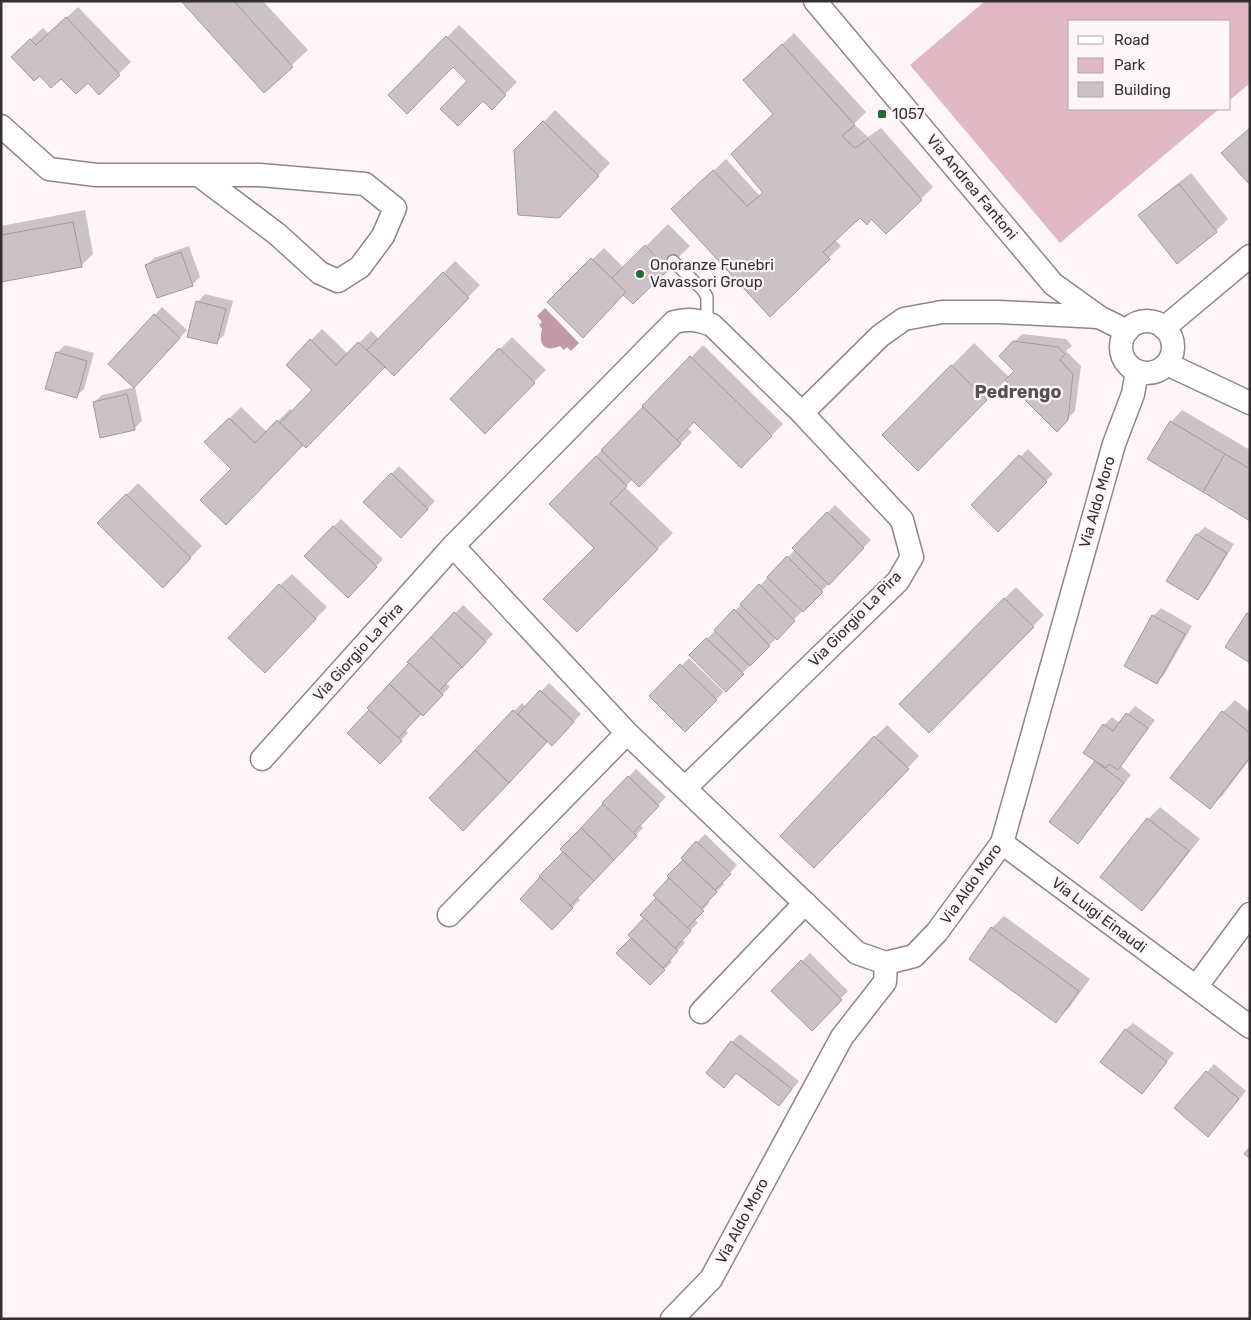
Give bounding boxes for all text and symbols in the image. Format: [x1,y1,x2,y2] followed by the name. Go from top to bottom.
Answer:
[1068,20,1231,110] legend
[1114,31,1150,49] text: Road
[1114,56,1145,74] text: Park
[1114,81,1171,99] text: Building
[892,105,925,123] place label: 1057
[876,108,888,120] marker: 1057
[923,131,1021,243] street label: Via Andrea Fantoni
[650,256,774,291] place label: Onoranze Funebri Vavassori Group
[634,268,646,280] marker: Onoranze Funebri Vavassori Group
[975,381,1061,403] district label: Pedrengo
[1075,454,1119,550] street label: Via Aldo Moro
[805,568,905,670] street label: Via Giorgio La Pira
[309,599,407,705] street label: Via Giorgio La Pira
[937,840,1005,928] street label: Via Aldo Moro
[1048,873,1150,957] street label: Via Luigi Einaudi
[712,1175,772,1267] street label: Via Aldo Moro

